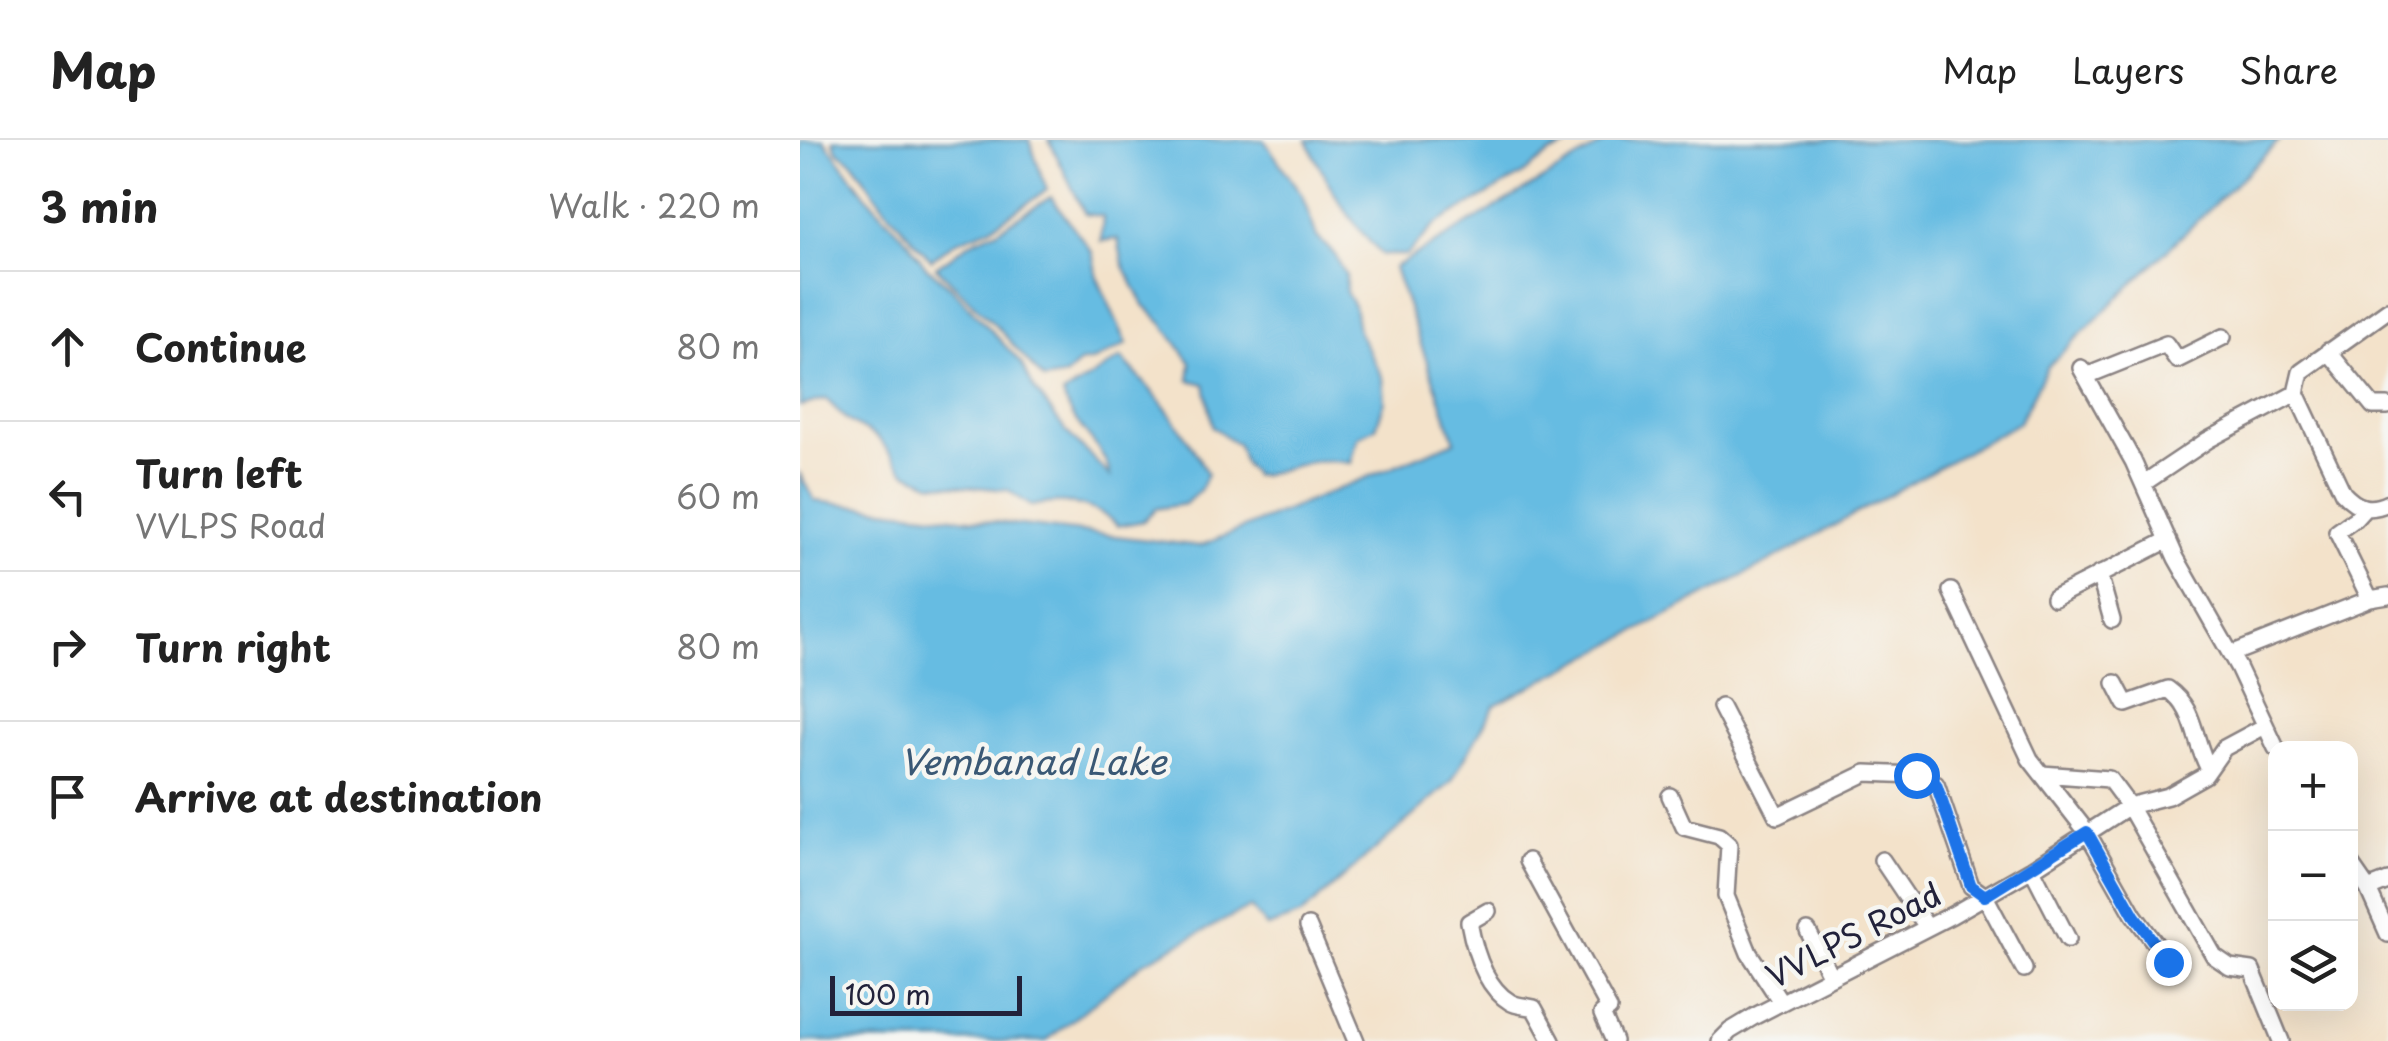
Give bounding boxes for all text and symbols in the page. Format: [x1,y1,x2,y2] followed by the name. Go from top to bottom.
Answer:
[50,33,156,105] text: Map
[1942,43,2017,96] text: Map
[2072,43,2184,96] text: Layers
[2239,43,2338,96] text: Share
[40,174,158,237] text: 3 min
[548,181,760,229] text: Walk · 220 m
[135,318,306,375] text: Continue
[40,319,95,374] icon: ahead
[676,322,760,370] text: 80 m
[135,444,303,501] text: Turn left
[40,469,95,524] icon: left
[676,472,760,520] text: 60 m
[135,501,326,549] text: VVLPS Road
[135,618,331,675] text: Turn right
[40,619,95,674] icon: right
[676,622,760,670] text: 80 m
[900,734,1169,787] water label: Vembanad Lake
[2268,741,2358,1011] map controls
[2268,741,2358,831] button: +
[1894,753,1940,799] route start
[135,768,543,825] text: Arrive at destination
[40,769,95,824] icon: arrive
[2268,831,2358,921] button: −
[1757,869,1949,999] street label: VVLPS Road
[2268,921,2358,1011] button: layers
[2146,940,2192,986] route end
[830,971,1022,1016] scale bar
[845,972,931,1015] text: 100 m

